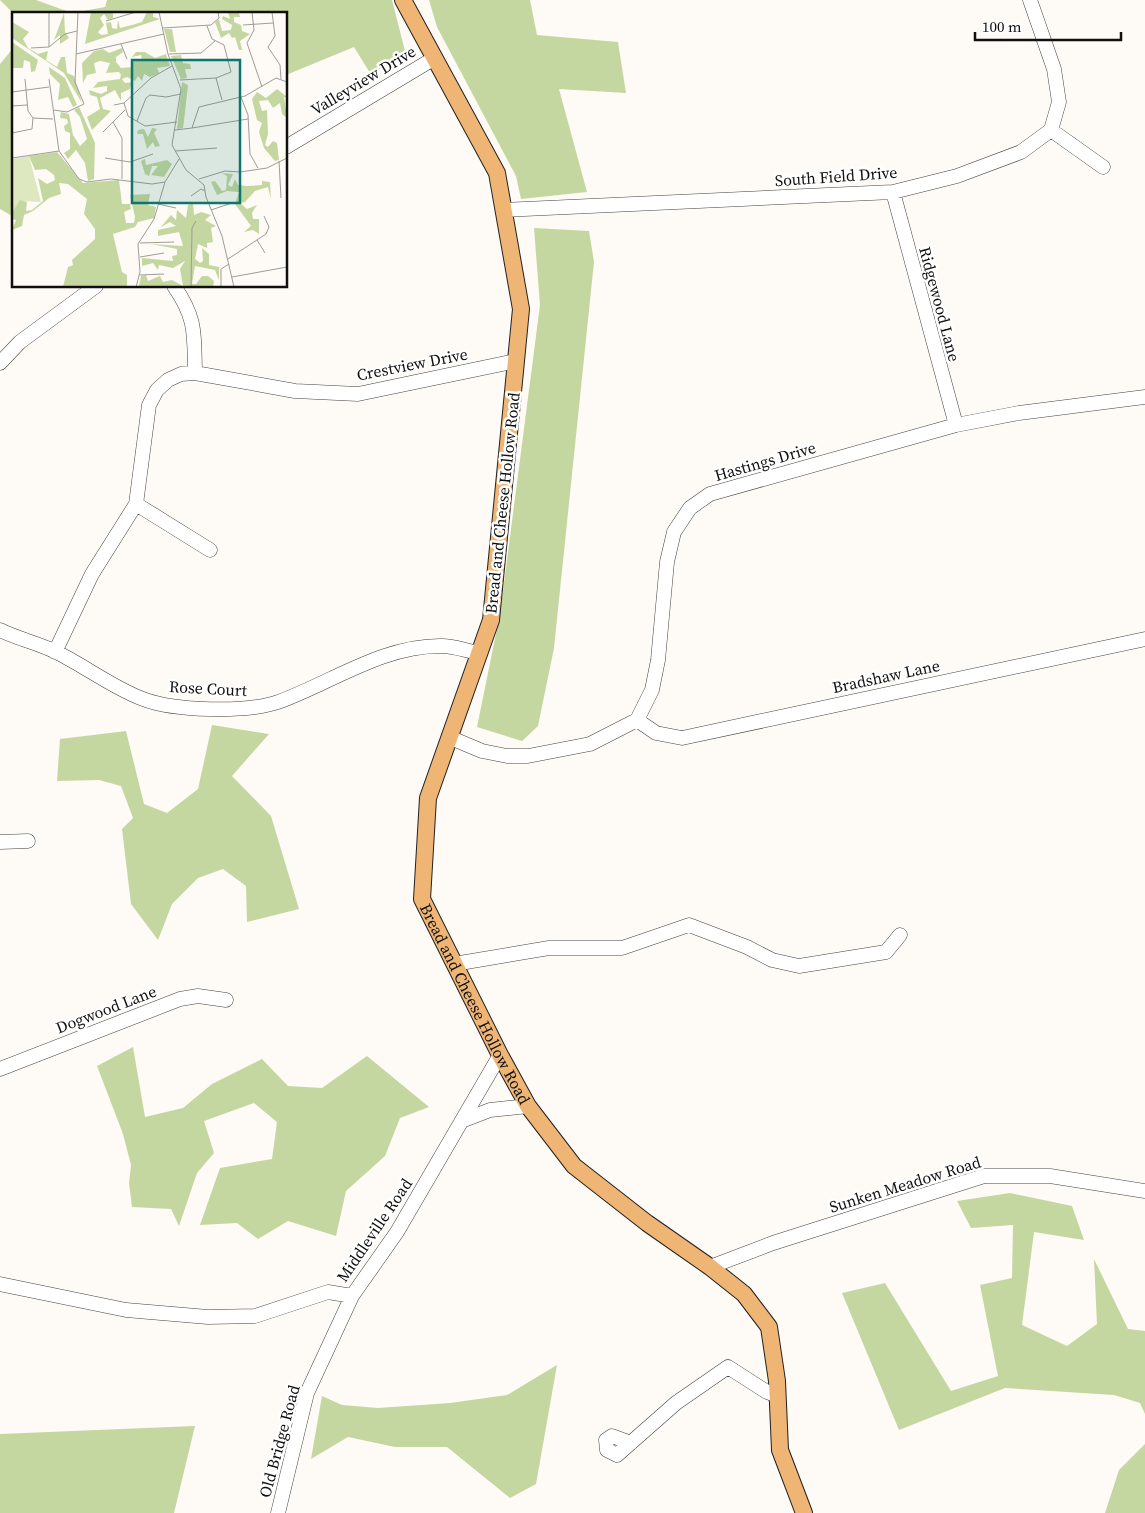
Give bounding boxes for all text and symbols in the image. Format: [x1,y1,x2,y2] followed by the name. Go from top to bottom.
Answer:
[975,10,1121,42] scale bar
[12,12,288,288] inset map
[982,16,1022,37] text: 100 m
[306,40,420,120] street label: Valleyview Drive
[774,161,898,191] street label: South Field Drive
[914,244,966,364] street label: Ridgewood Lane
[355,342,469,386] street label: Crestview Drive
[479,391,525,615] street label: Bread and Cheese Hollow Road
[712,436,818,486] street label: Hastings Drive
[830,654,942,698] street label: Bradshaw Lane
[168,675,248,701] street label: Rose Court
[415,900,536,1108] street label: Bread and Cheese Hollow Road
[52,980,160,1038] street label: Dogwood Lane
[827,1150,983,1218] street label: Sunken Meadow Road
[331,1174,417,1286] street label: Middleville Road
[253,1382,305,1500] street label: Old Bridge Road

